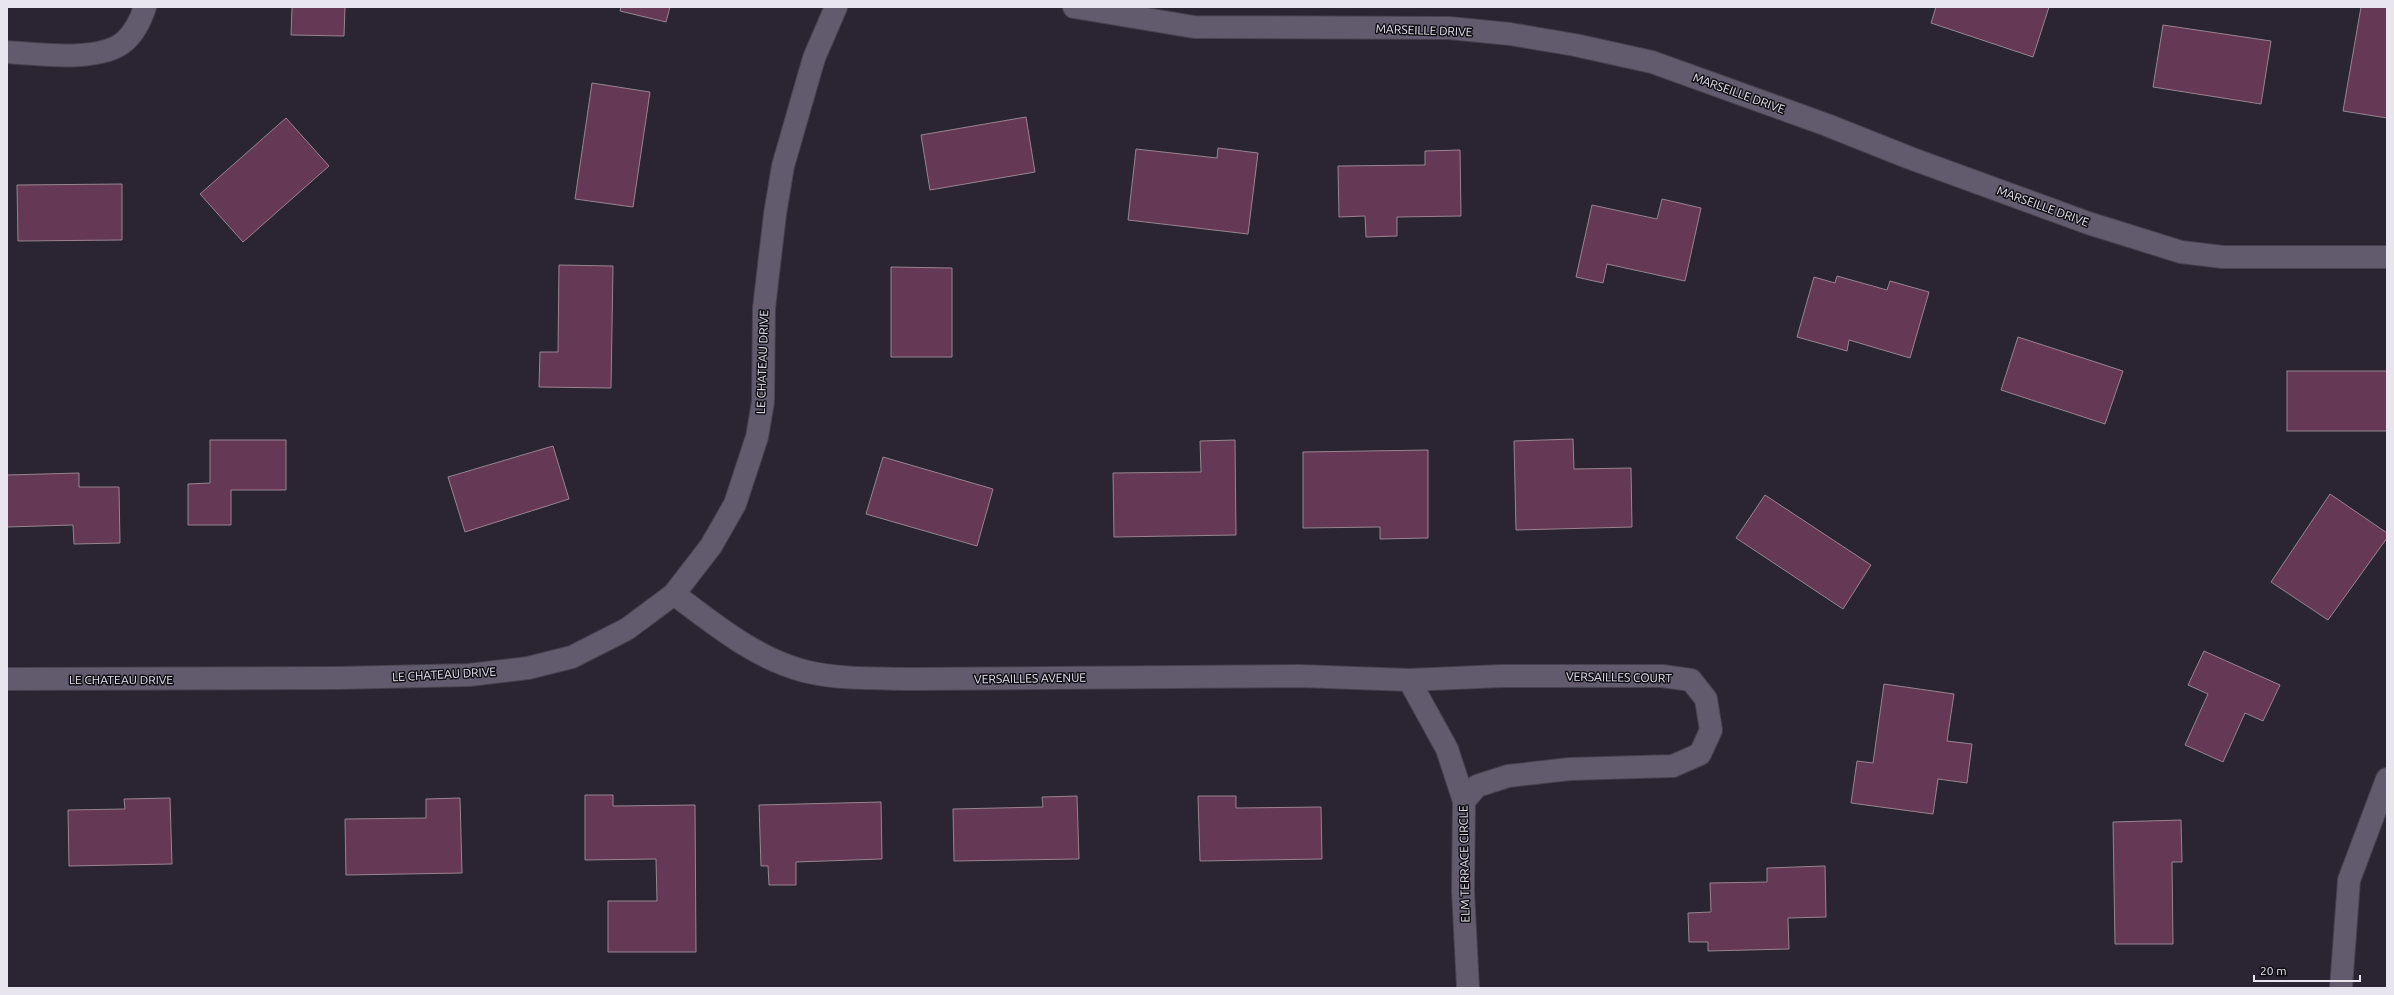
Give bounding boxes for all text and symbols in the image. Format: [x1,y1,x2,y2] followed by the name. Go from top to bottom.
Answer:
[1375,22,1473,38] street label: MARSEILLE DRIVE
[1691,70,1787,116] street label: MARSEILLE DRIVE
[1995,183,2091,229] street label: MARSEILLE DRIVE
[754,309,770,414] street label: LE CHATEAU DRIVE
[392,665,497,683] street label: LE CHATEAU DRIVE
[1566,670,1672,684] street label: VERSAILLES COURT
[974,671,1086,685] street label: VERSAILLES AVENUE
[69,673,173,686] street label: LE CHATEAU DRIVE
[1456,805,1472,923] street label: ELM TERRACE CIRCLE
[2254,957,2360,983] scale bar
[2260,964,2287,977] text: 20 m

